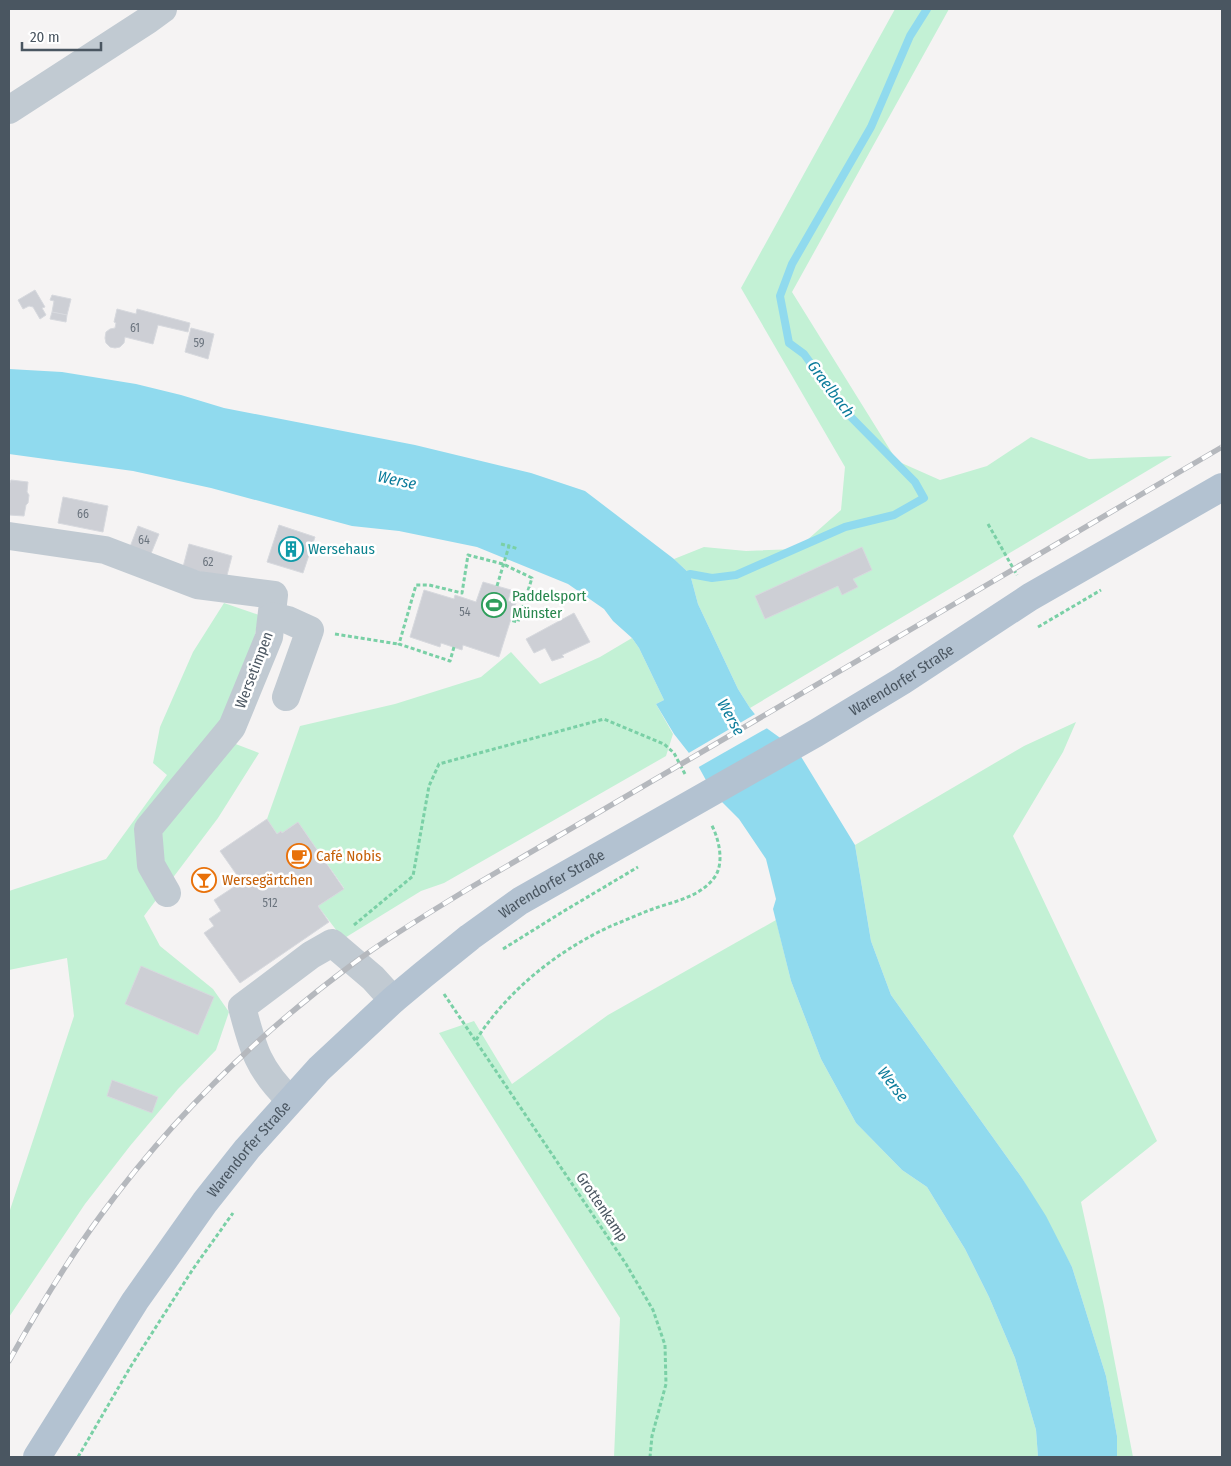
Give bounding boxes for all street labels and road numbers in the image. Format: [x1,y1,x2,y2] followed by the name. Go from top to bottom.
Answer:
[231,629,277,711] street label: Wersetimpen
[846,640,957,720] street label: Warendorfer Straße
[495,846,608,922] street label: Warendorfer Straße
[203,1098,294,1201] street label: Warendorfer Straße
[572,1169,632,1245] street label: Grottenkamp

